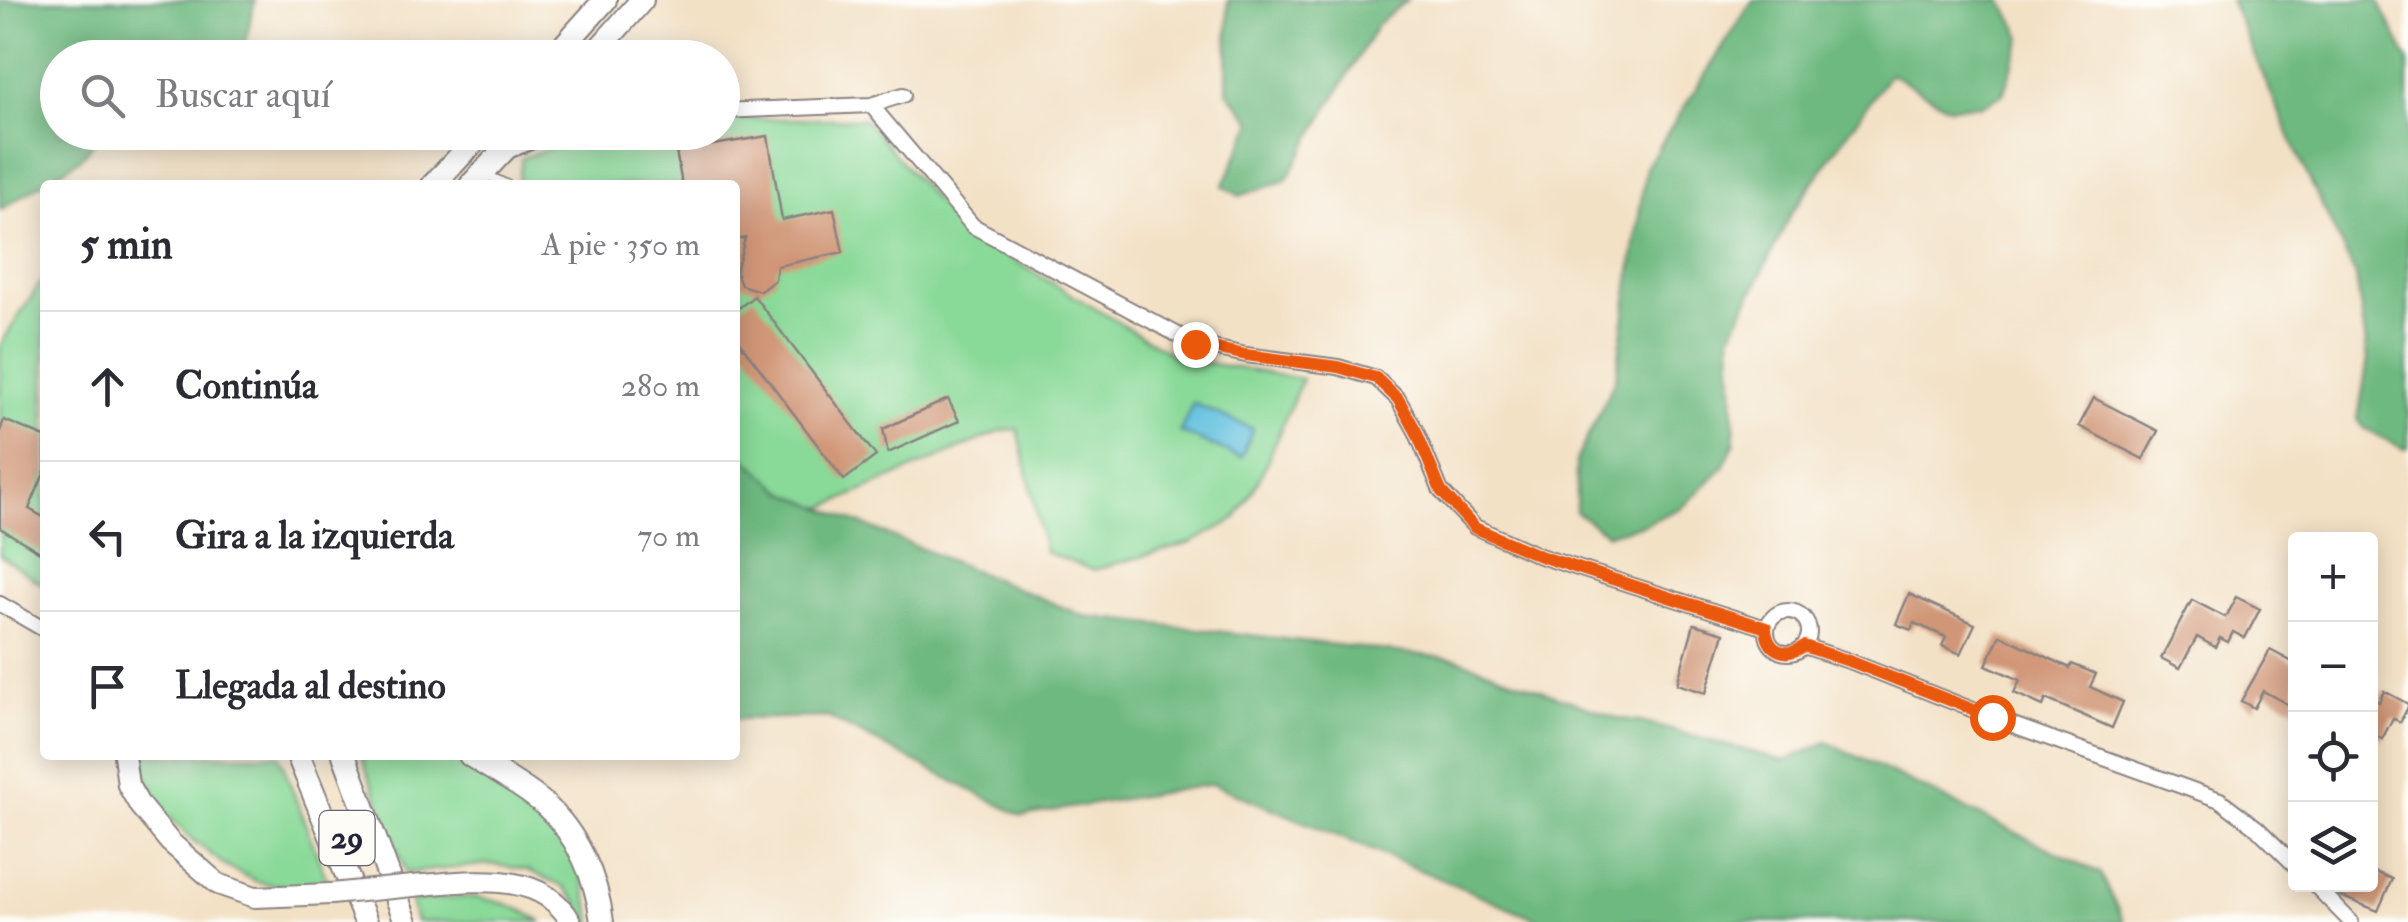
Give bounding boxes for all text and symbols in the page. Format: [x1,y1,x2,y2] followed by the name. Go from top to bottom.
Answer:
[40,40,740,150] search box
[75,68,130,123] icon: search
[155,71,331,119] text: Buscar aquí
[80,219,173,271] text: 5 min
[541,225,700,265] text: A pie · 350 m
[1173,322,1219,368] route end
[80,359,135,414] icon: ahead
[175,362,318,410] text: Continúa
[621,366,700,406] text: 280 m
[80,509,135,564] icon: left
[175,512,454,560] text: Gira a la izquierda
[637,516,700,556] text: 70 m
[2288,532,2378,892] map controls
[2288,532,2378,622] button: +
[2288,622,2378,712] button: −
[80,659,135,714] icon: arrive
[175,662,446,710] text: Llegada al destino
[1970,695,2016,741] route start
[2288,712,2378,802] button: locate
[2288,802,2378,892] button: layers
[320,811,374,865] road number: 29

